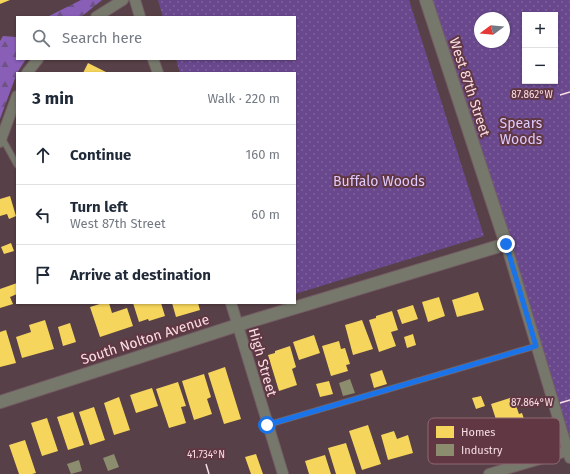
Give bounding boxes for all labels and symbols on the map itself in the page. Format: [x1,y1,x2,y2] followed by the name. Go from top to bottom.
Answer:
[474,12,510,48] north arrow
[446,36,494,140] street label: West 87th Street
[511,89,553,101] text: 87.862°W
[500,115,543,148] park label: Spears Woods
[333,173,425,190] park label: Buffalo Woods
[497,235,515,253] route end
[79,311,212,368] street label: South Nolton Avenue
[245,326,281,399] street label: High Street
[511,397,554,409] text: 87.864°W
[258,416,276,434] route start
[428,418,560,464] legend
[461,426,495,439] text: Homes
[461,444,503,457] text: Industry
[187,449,225,461] text: 41.734°N

